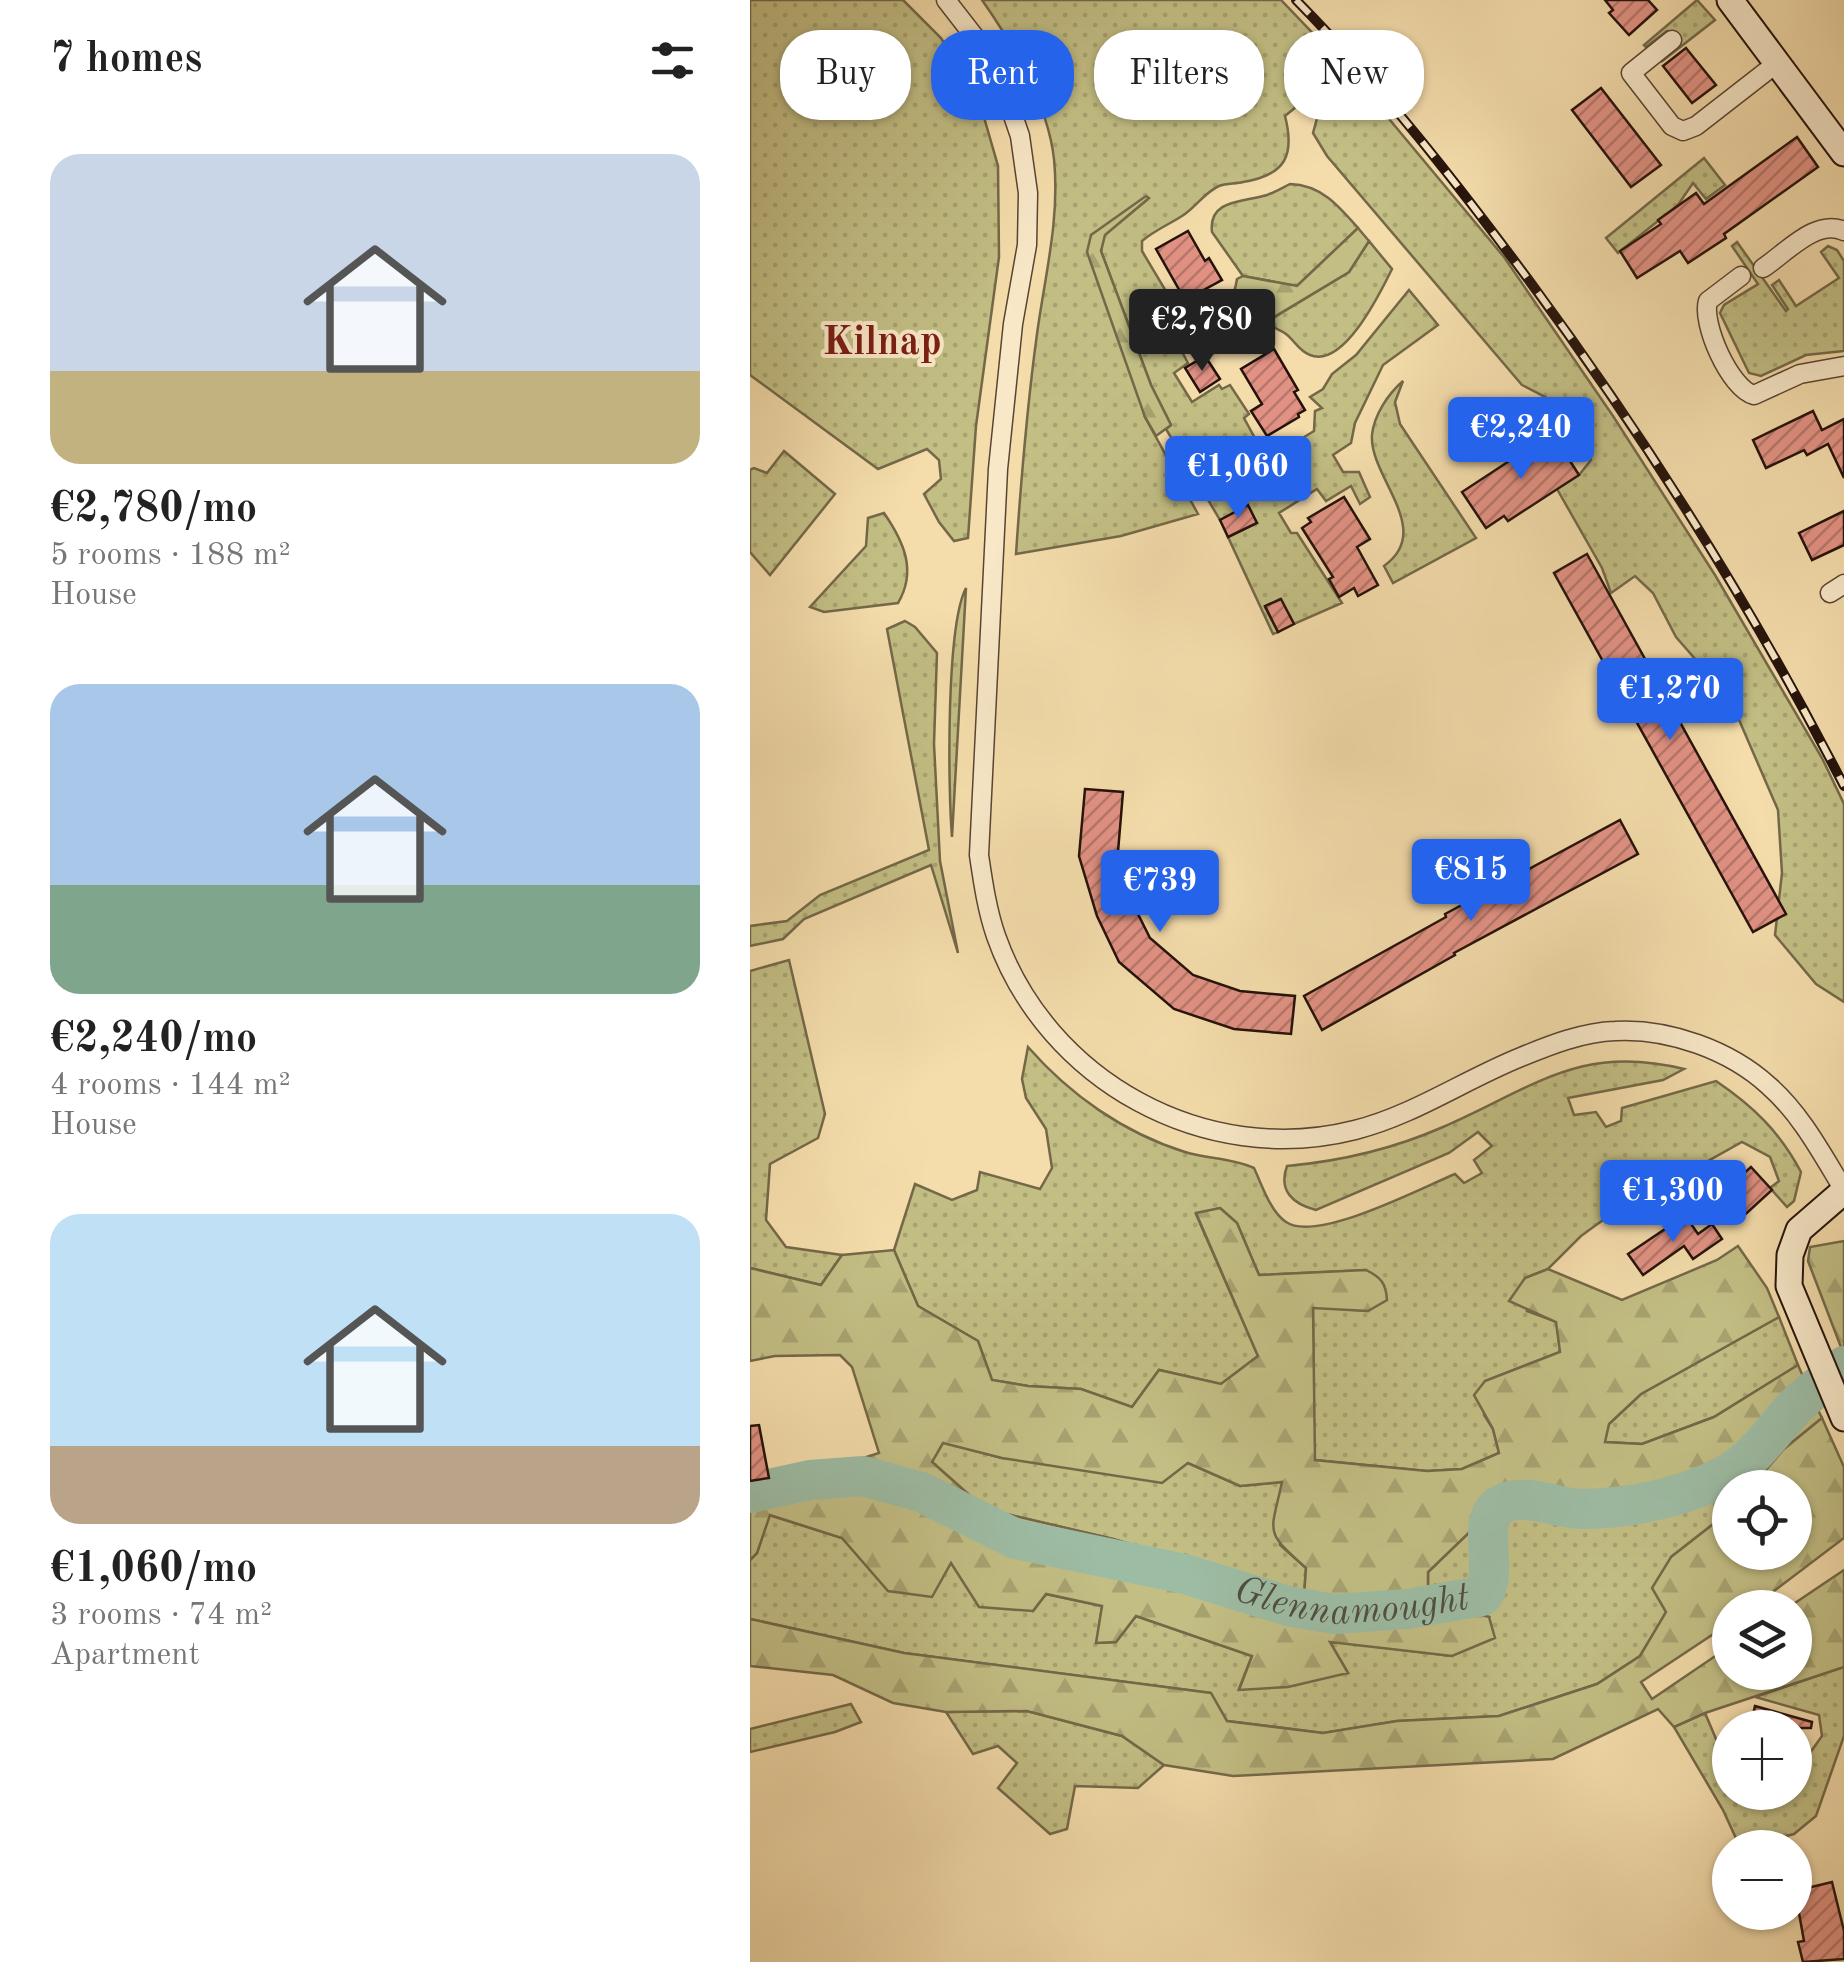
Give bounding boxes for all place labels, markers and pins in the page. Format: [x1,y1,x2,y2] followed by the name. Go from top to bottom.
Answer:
[1121,289,1283,374] pin: €2,780
[1440,397,1602,482] pin: €2,240
[1157,436,1319,521] pin: €1,060
[1589,658,1751,743] pin: €1,270
[1412,839,1530,924] pin: €815
[1101,850,1219,935] pin: €739
[1592,1160,1754,1245] pin: €1,300

